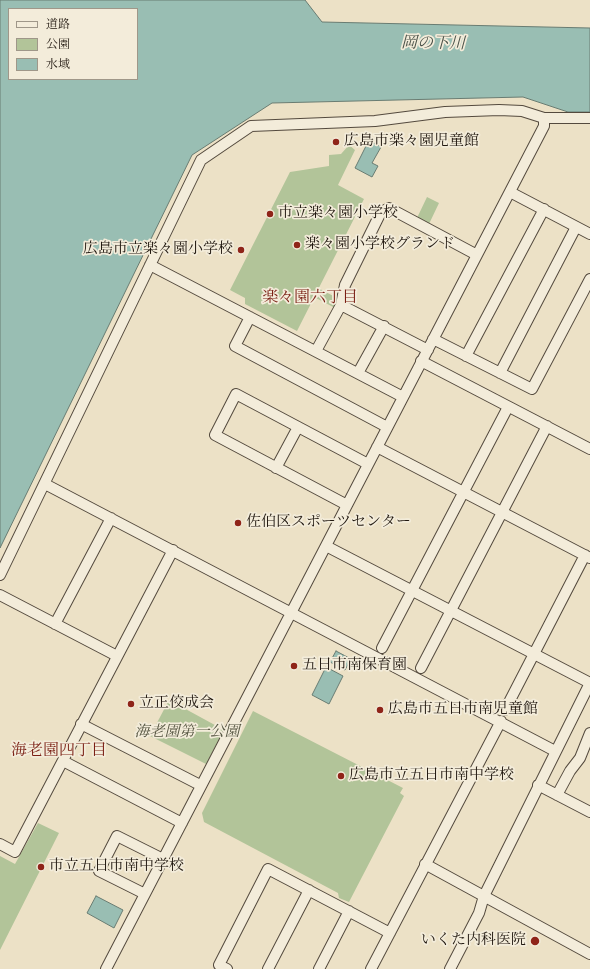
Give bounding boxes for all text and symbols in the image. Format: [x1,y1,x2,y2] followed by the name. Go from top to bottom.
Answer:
[8,8,138,80] legend
[46,16,70,34] text: 道路
[401,35,465,55] water label: 岡の下川
[46,36,70,54] text: 公園
[46,56,70,74] text: 水域
[344,133,479,151] place label: 広島市楽々園児童館
[331,137,341,147] marker: 広島市楽々園児童館
[278,205,398,223] place label: 市立楽々園小学校
[265,209,275,219] marker: 市立楽々園小学校
[305,236,455,254] place label: 楽々園小学校グランド
[292,240,302,250] marker: 楽々園小学校グランド
[83,241,233,259] place label: 広島市立楽々園小学校
[236,245,246,255] marker: 広島市立楽々園小学校
[262,289,358,309] district label: 楽々園六丁目
[246,514,411,532] place label: 佐伯区スポーツセンター
[233,518,243,528] marker: 佐伯区スポーツセンター
[302,657,407,675] place label: 五日市南保育園
[289,661,299,671] marker: 五日市南保育園
[139,695,214,713] place label: 立正佼成会
[126,699,136,709] marker: 立正佼成会
[388,701,538,719] place label: 広島市五日市南児童館
[375,705,385,715] marker: 広島市五日市南児童館
[135,724,239,742] park label: 海老園第一公園
[11,742,107,762] district label: 海老園四丁目
[349,767,514,785] place label: 広島市立五日市南中学校
[336,771,346,781] marker: 広島市立五日市南中学校
[49,858,184,876] place label: 市立五日市南中学校
[36,862,46,872] marker: 市立五日市南中学校
[421,932,526,950] place label: いくた内科医院
[529,935,541,947] marker: いくた内科医院

